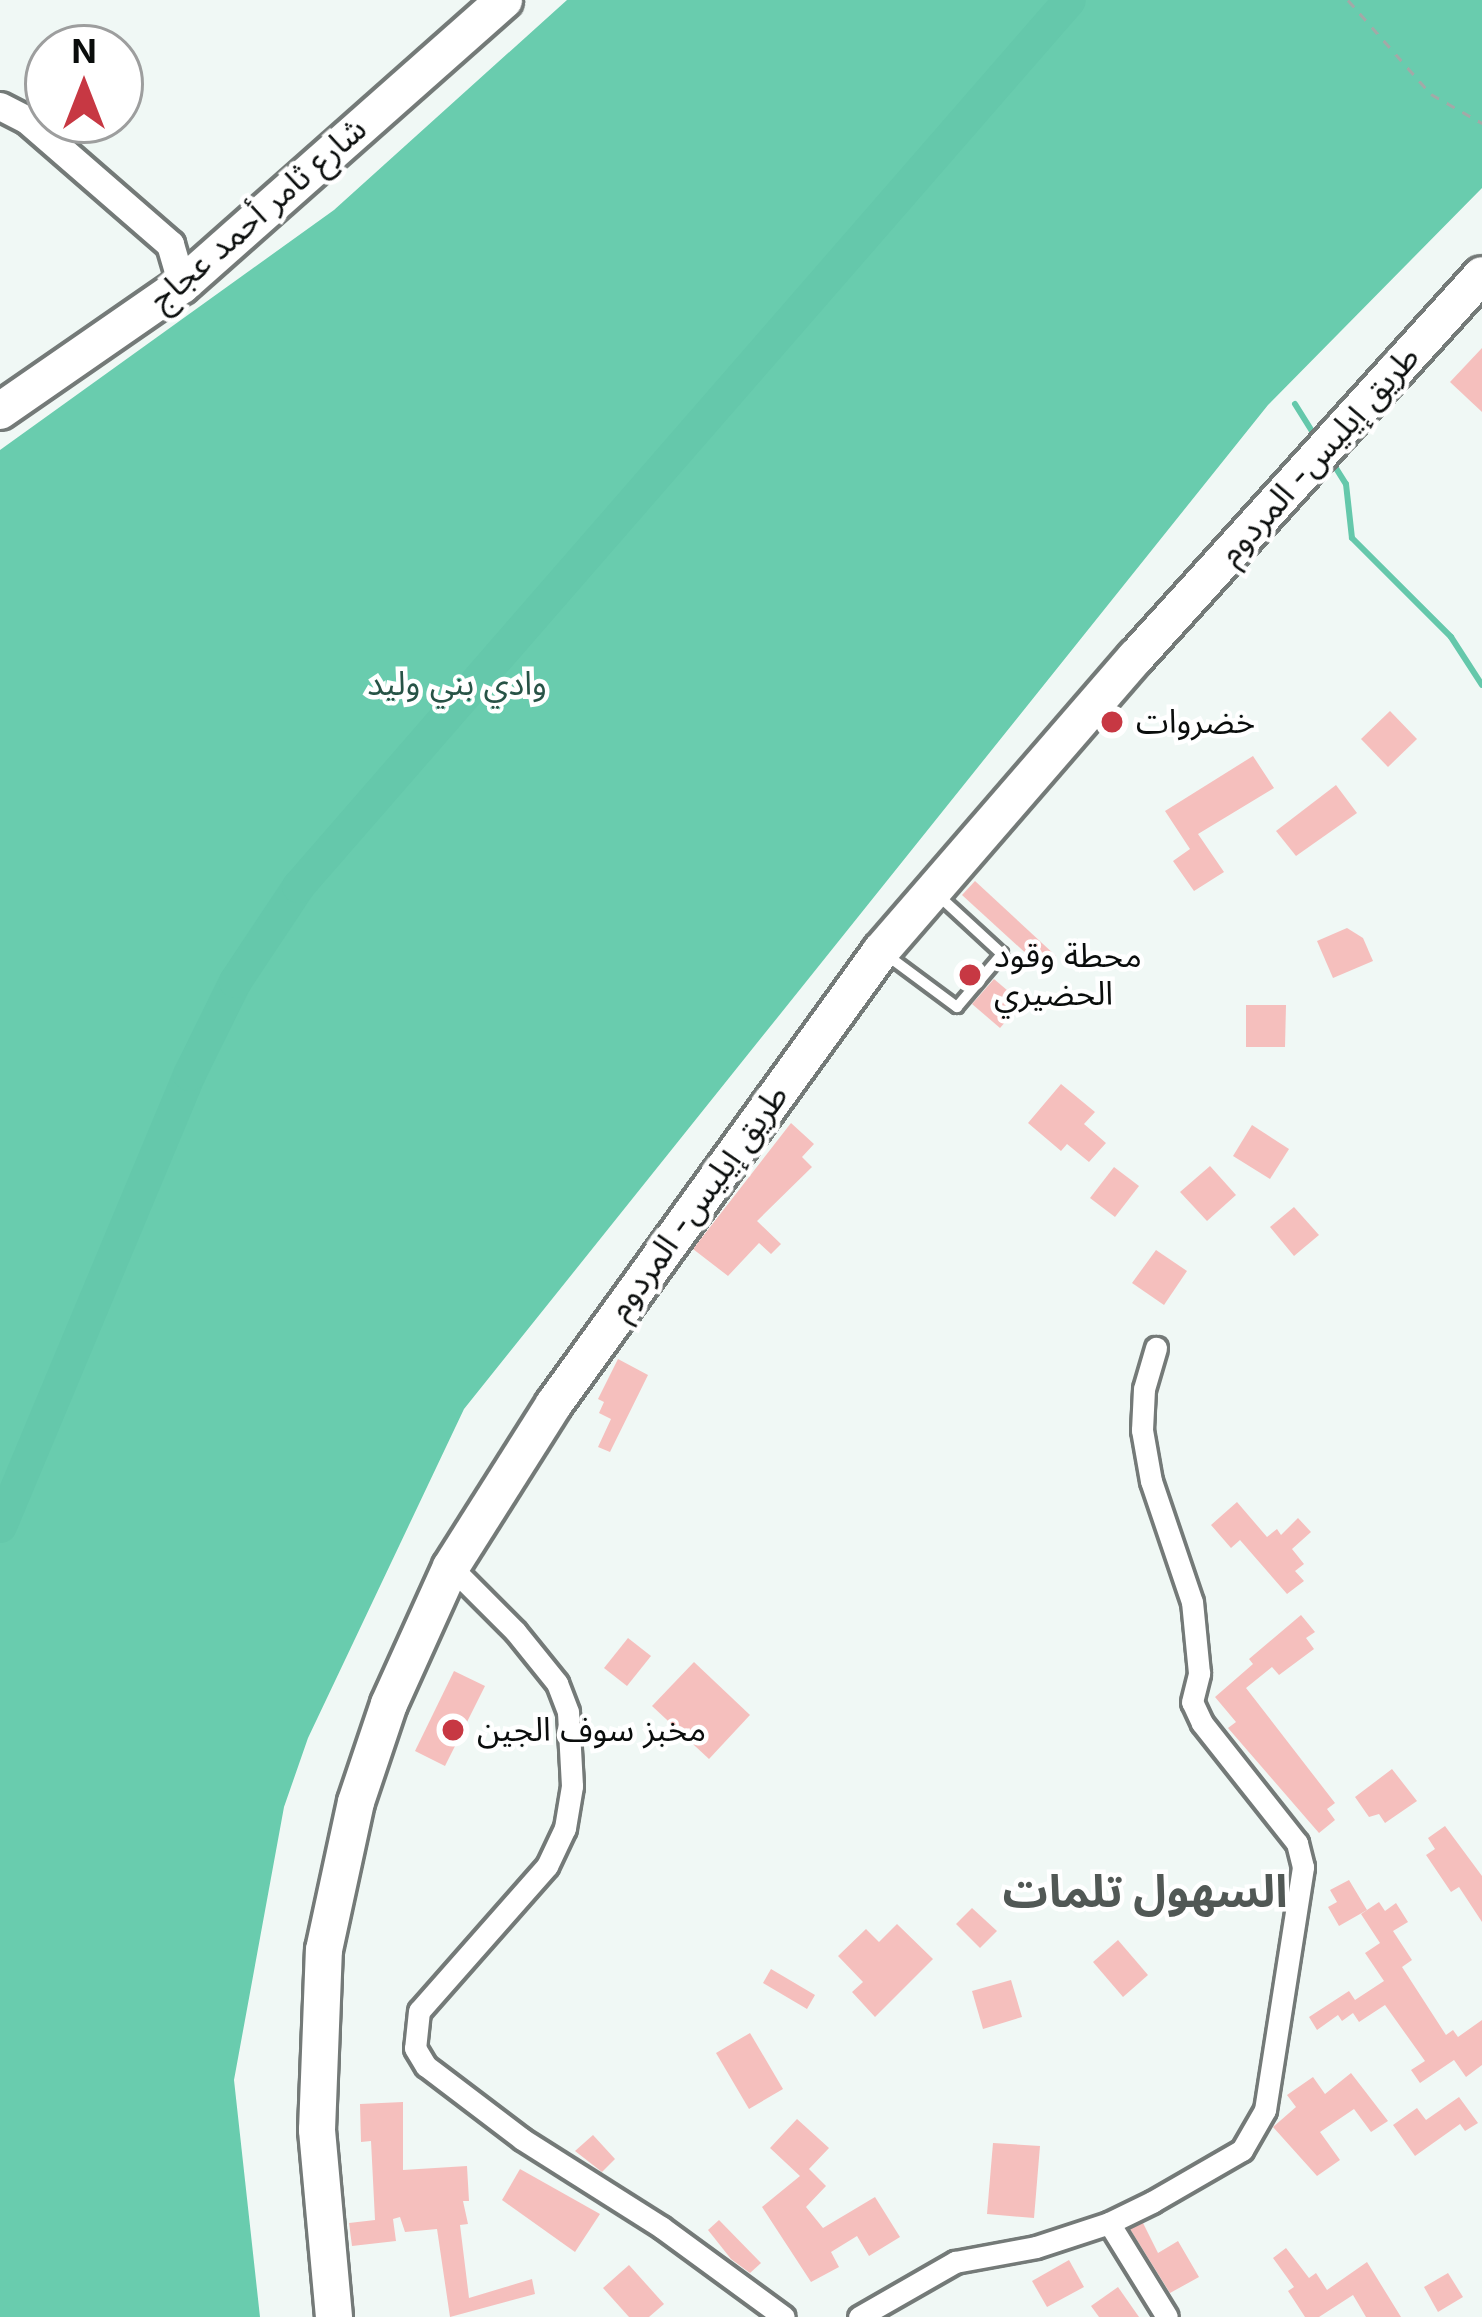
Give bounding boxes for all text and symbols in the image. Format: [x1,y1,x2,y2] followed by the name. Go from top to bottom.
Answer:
[24,24,144,144] north arrow
[71,31,97,71] text: N
[142,109,374,319] street label: شارع ثامر أحمد عجاج
[1210,338,1428,572] street label: طريق إيليس- المردوم
[367,664,547,704] park label: وادي بني وليد
[1136,702,1255,742] place label: خضروات
[1099,709,1125,735] marker: خضروات
[994,936,1142,1014] place label: محطة وقود الحضيري
[957,962,983,988] marker: محطة وقود الحضيري
[600,1077,796,1327] street label: طريق إيليس- المردوم
[477,1710,706,1750] place label: مخبز سوف الجين
[440,1717,466,1743] marker: مخبز سوف الجين
[1003,1864,1287,1918] district label: السهول تلمات

